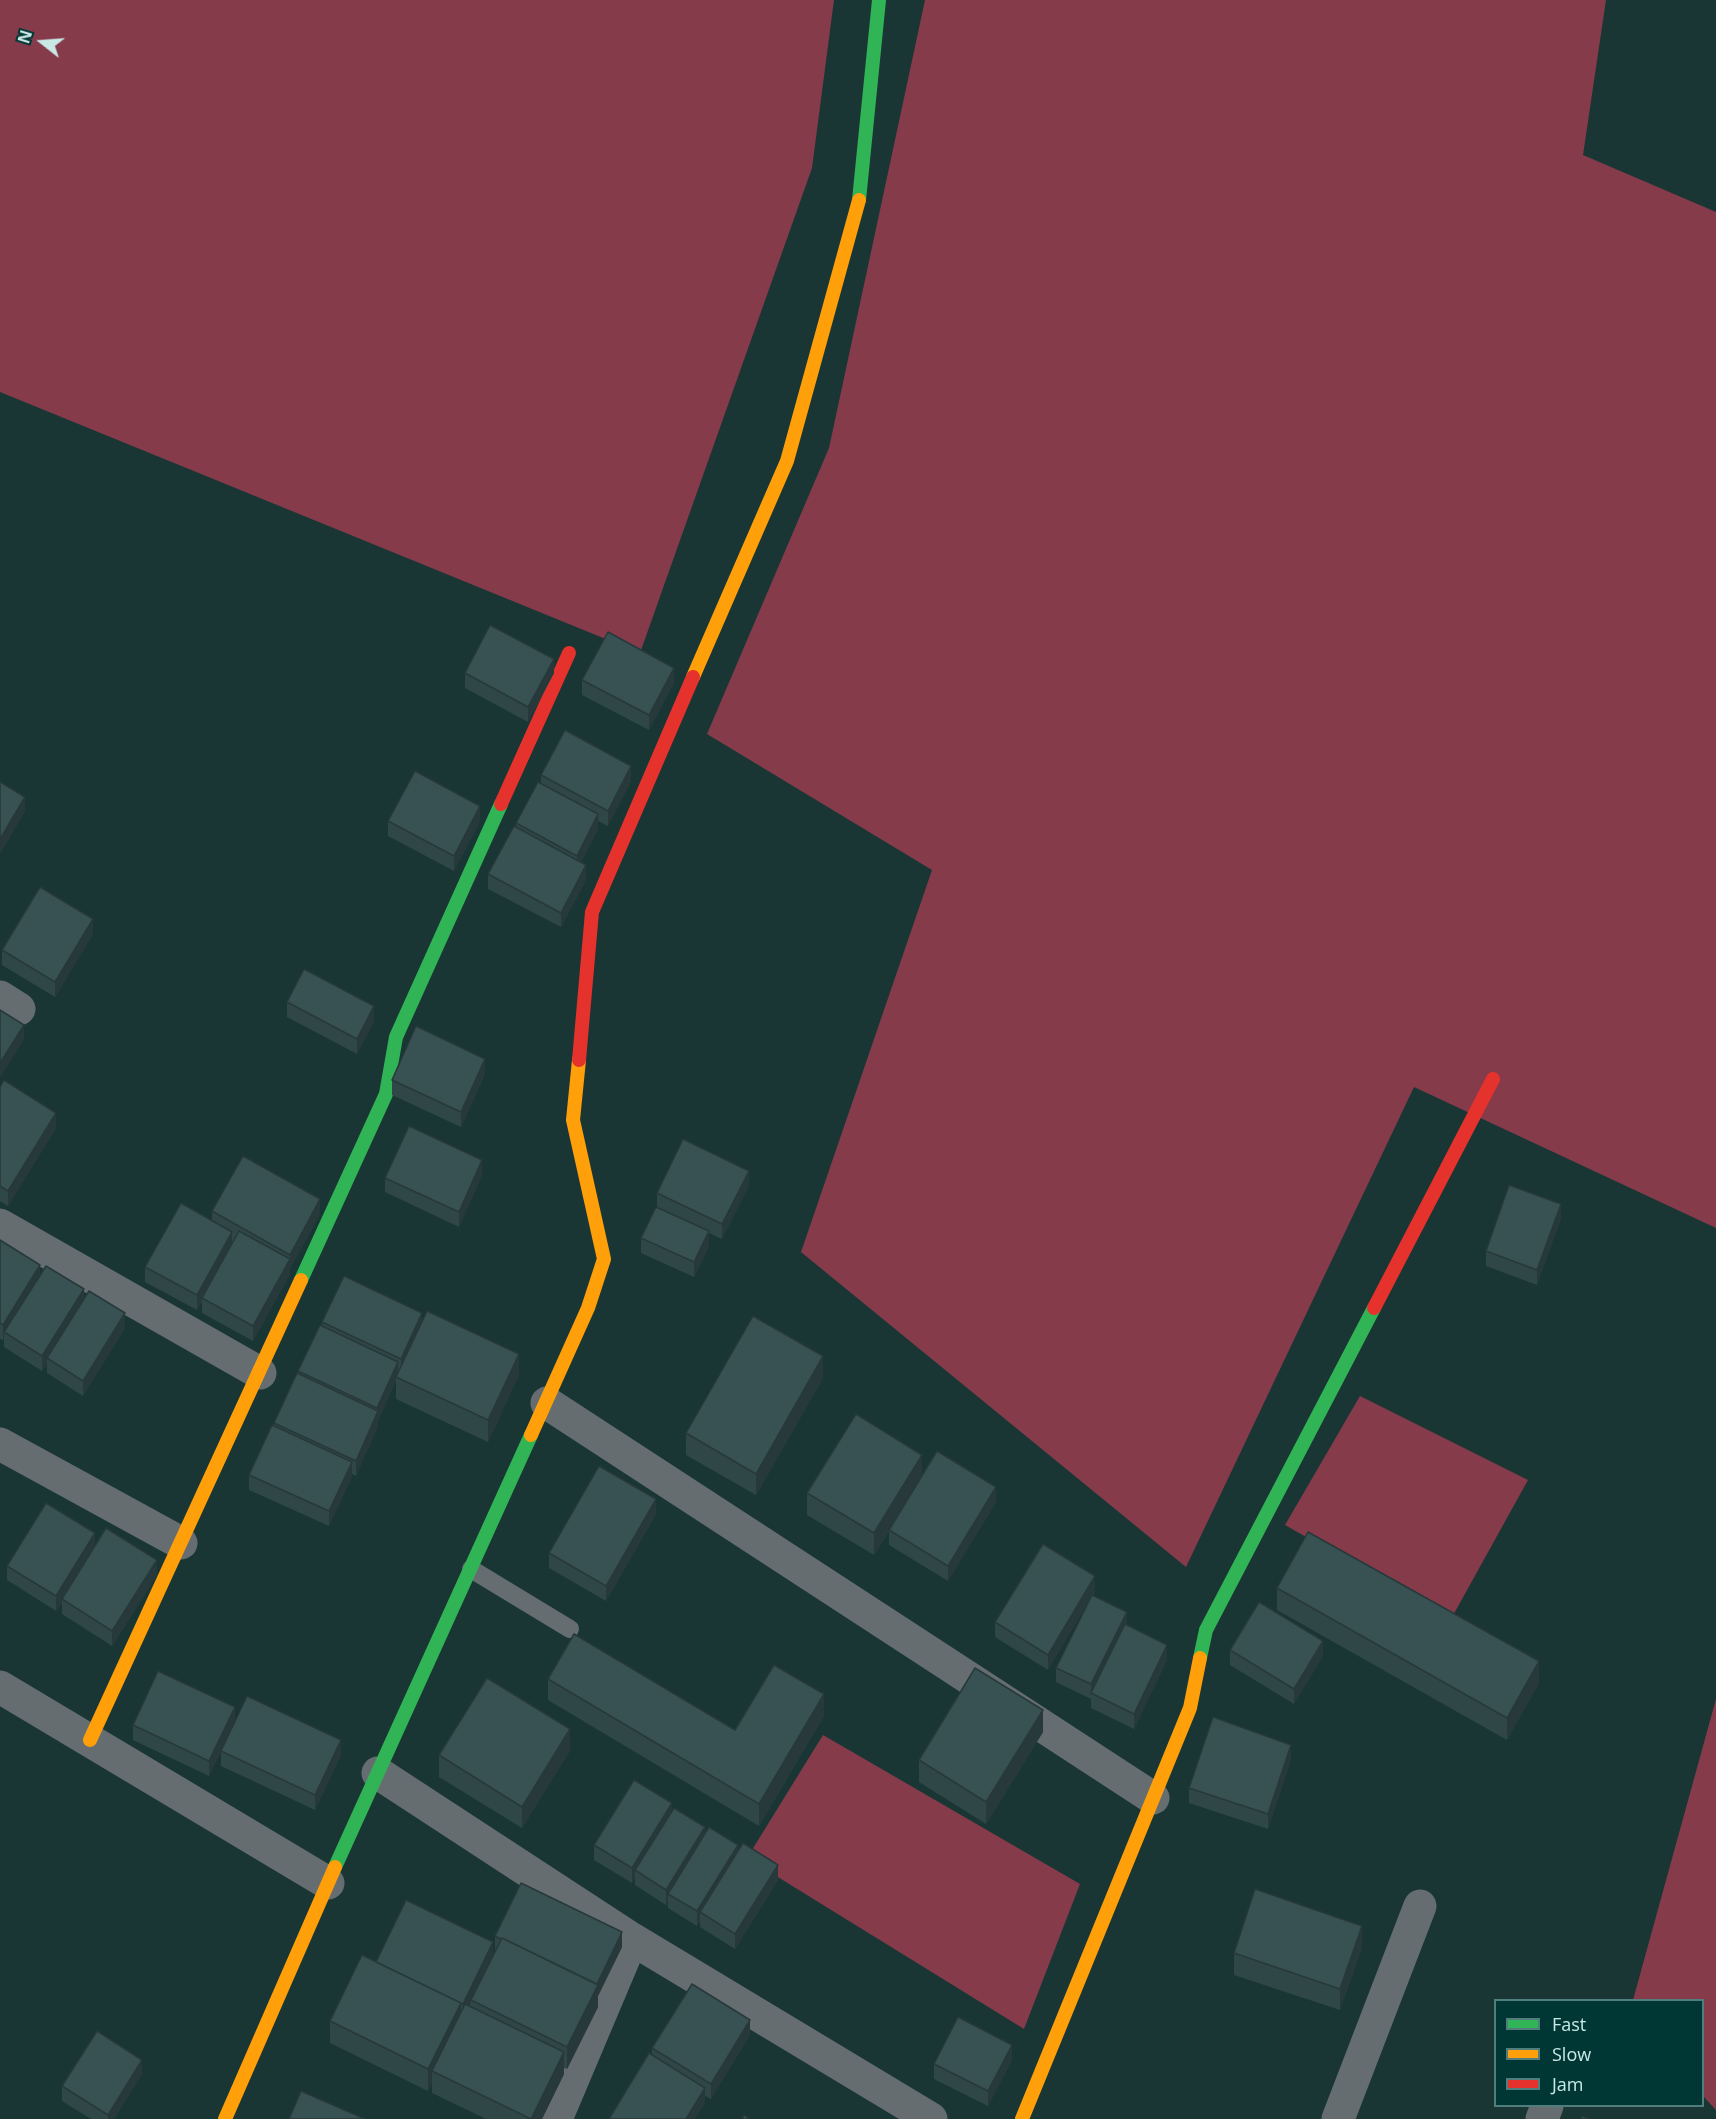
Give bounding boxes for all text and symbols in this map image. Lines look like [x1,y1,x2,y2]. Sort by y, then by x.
north arrow [12,12,72,72]
text: N [12,27,37,46]
legend [1494,1999,1704,2107]
text: Fast [1552,2012,1586,2036]
text: Slow [1552,2042,1591,2066]
text: Jam [1552,2072,1584,2096]

